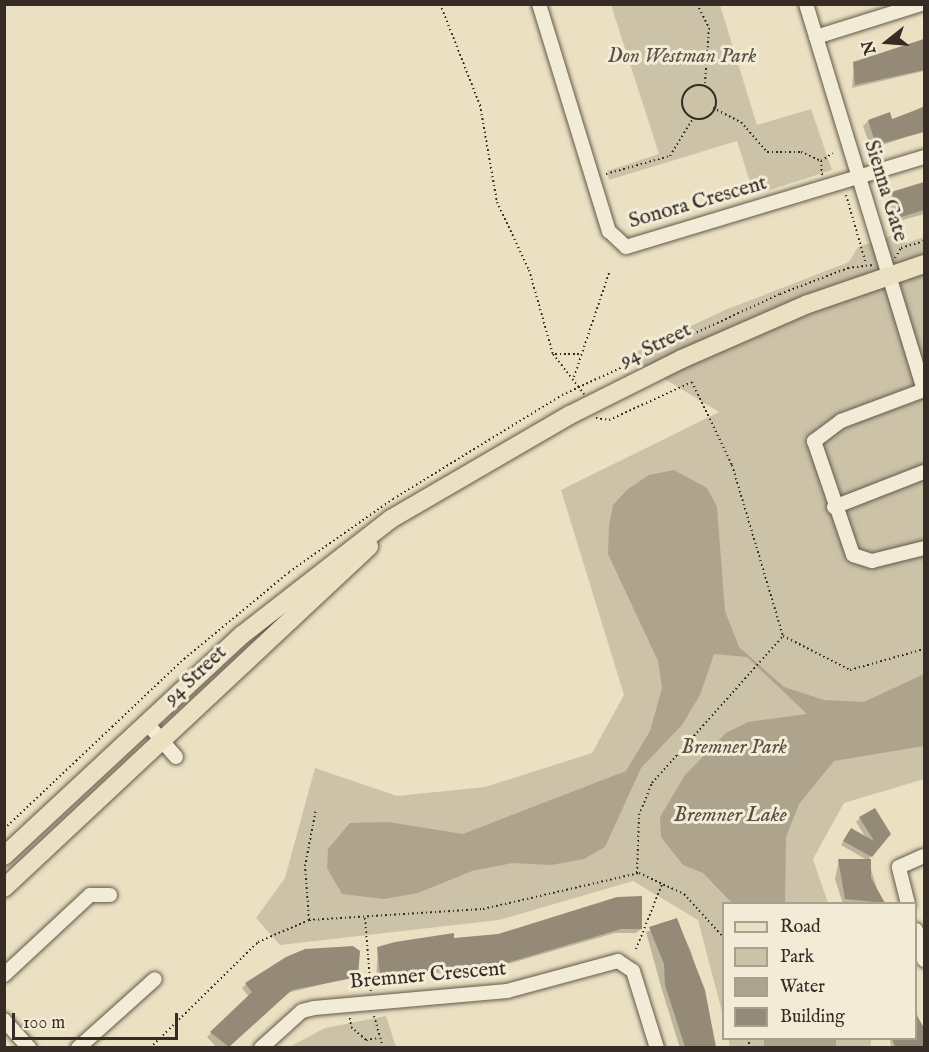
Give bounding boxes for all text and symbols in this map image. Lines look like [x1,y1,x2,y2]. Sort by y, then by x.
north arrow [857,12,917,72]
text: N [858,38,881,57]
park label: Don Westman Park [608,44,756,70]
street label: Sienna Gate [858,137,912,245]
street label: Sonora Crescent [626,171,770,235]
street label: 94 Street [616,318,696,374]
street label: 94 Street [160,641,232,711]
park label: Bremner Park [681,735,787,761]
water label: Bremner Lake [673,803,787,829]
legend [722,902,917,1040]
text: Road [780,916,821,939]
text: Park [780,946,814,969]
street label: Bremner Crescent [349,957,507,995]
text: Water [780,976,825,999]
scale bar [15,1001,182,1039]
text: Building [780,1006,845,1029]
text: 100 m [23,1012,65,1035]

